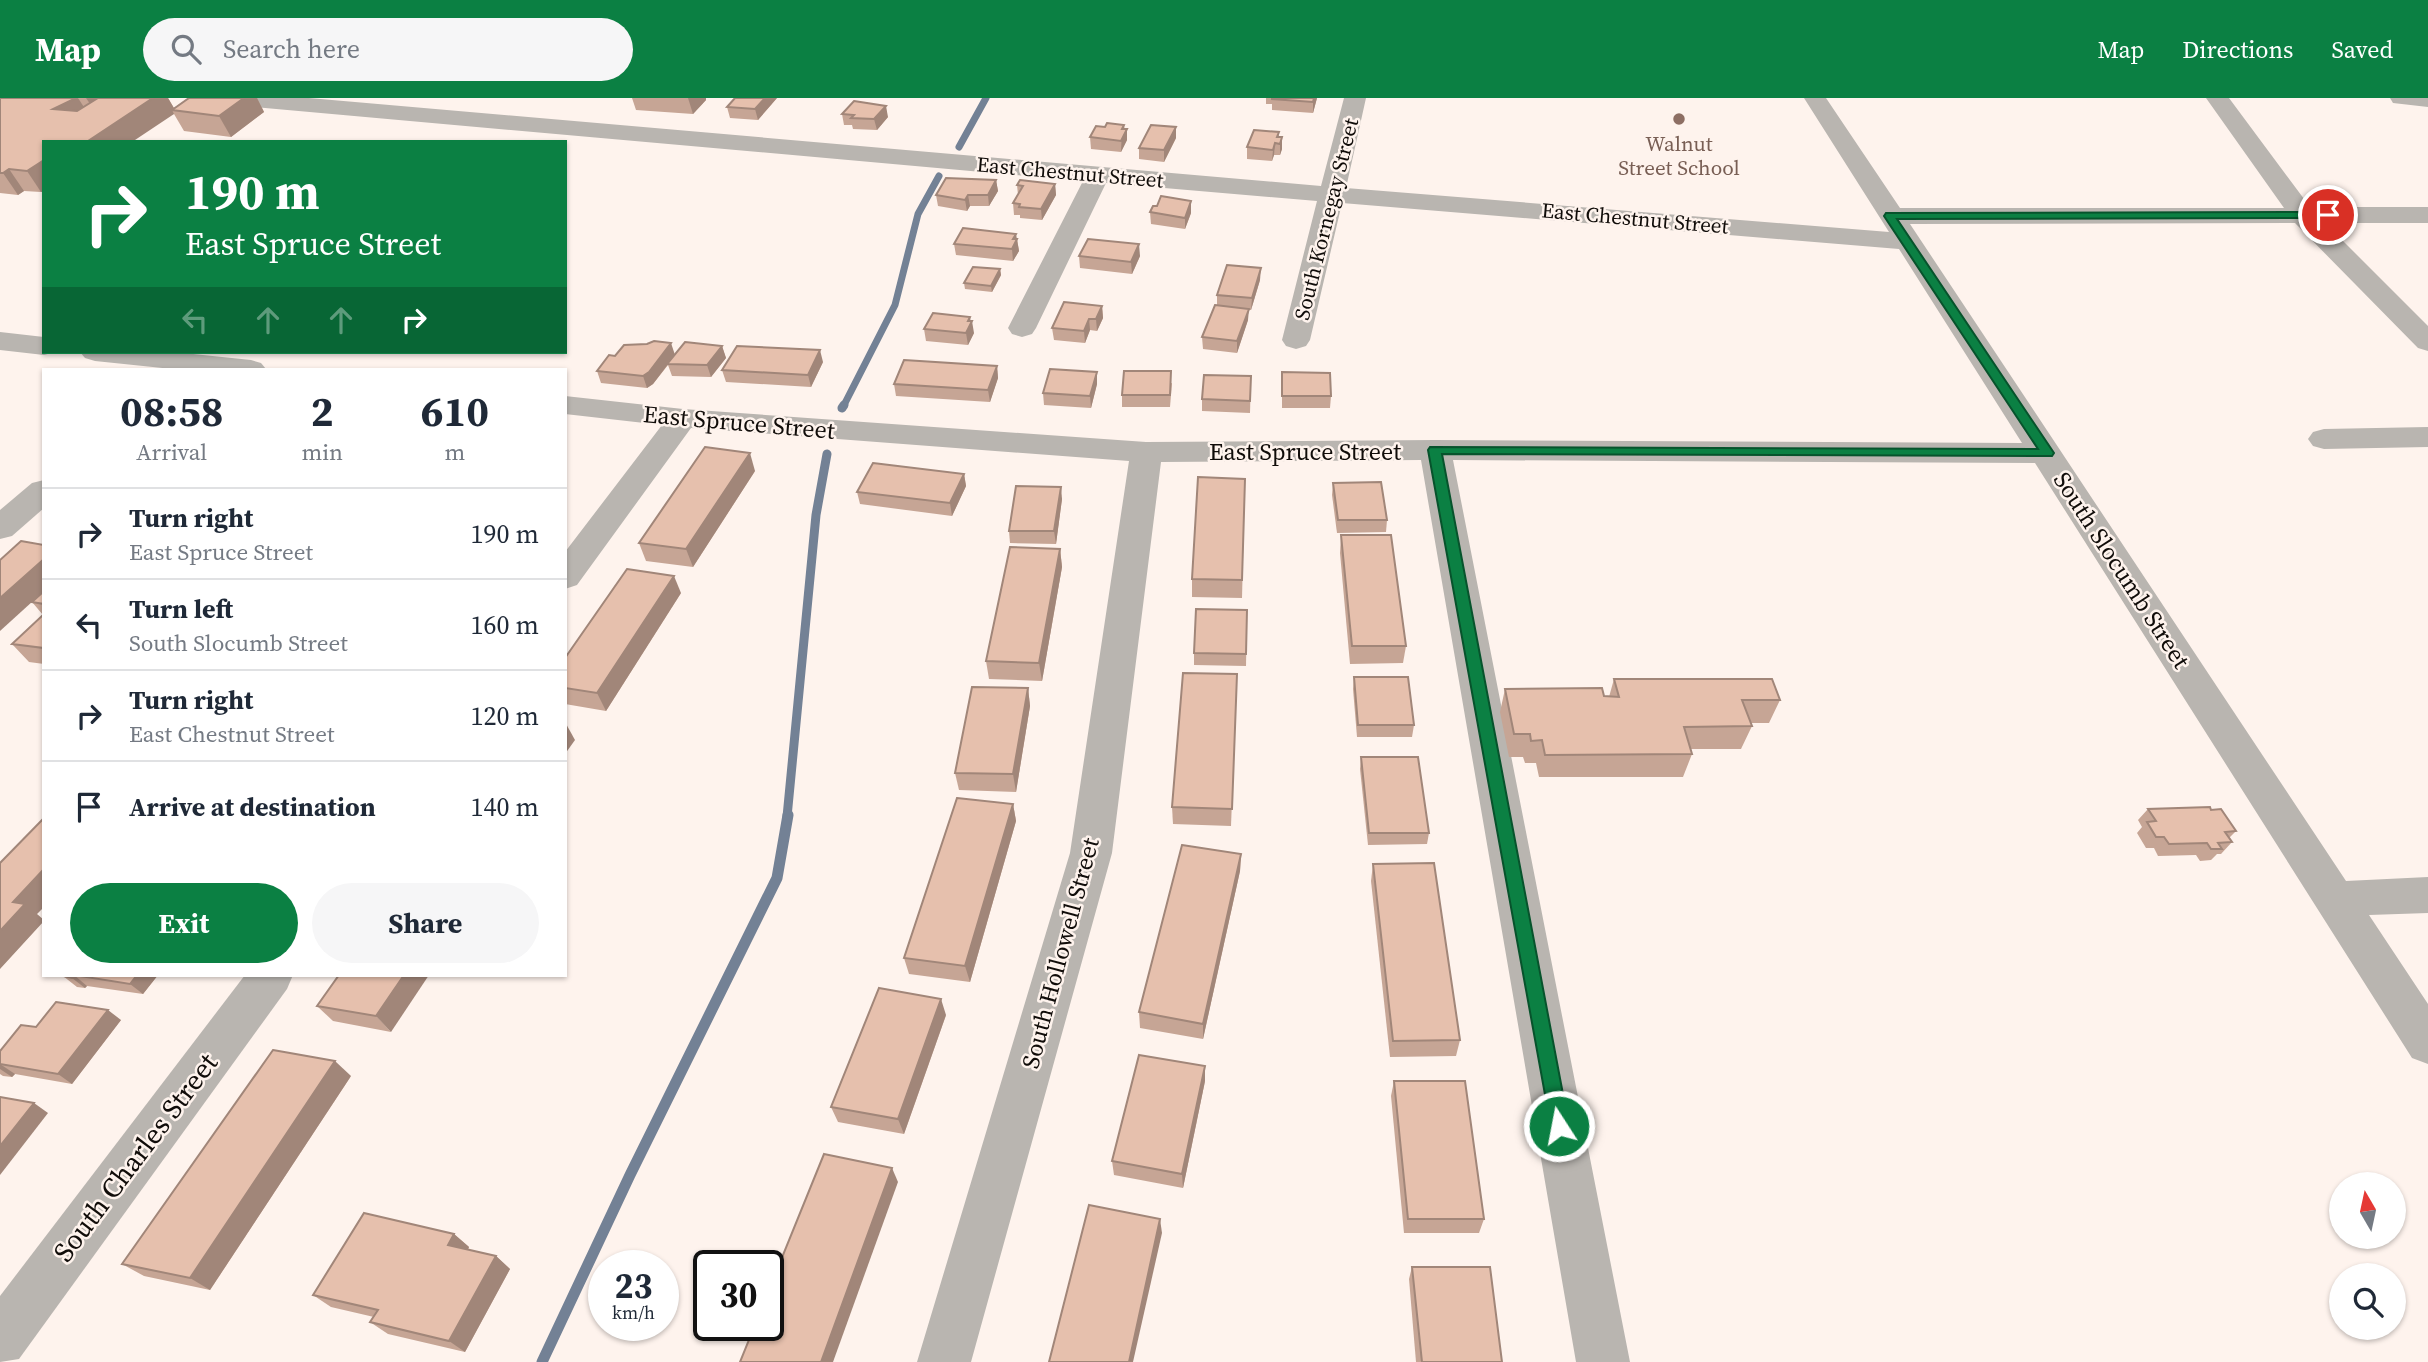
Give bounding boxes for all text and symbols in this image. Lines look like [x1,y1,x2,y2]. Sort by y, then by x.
search box [143,18,633,81]
text: Map [35,27,101,72]
icon: search [167,30,205,68]
text: Search here [223,31,360,67]
text: Map [2097,33,2144,66]
text: Directions [2182,33,2293,66]
text: Saved [2331,33,2393,66]
marker: Walnut Street School [1671,111,1687,127]
street label: South Kornegay Street [1287,115,1365,323]
place label: Walnut Street School [1618,129,1740,182]
street label: East Chestnut Street [975,149,1165,195]
text: 190 m [185,158,320,225]
icon: right [70,168,161,259]
pin [2298,185,2358,245]
street label: East Chestnut Street [1540,195,1730,241]
icon: arrive [2309,196,2347,234]
text: East Spruce Street [185,222,441,266]
icon: left [176,301,214,339]
icon: ahead [249,301,287,339]
icon: ahead [322,301,360,339]
icon: right [395,301,433,339]
text: 08:58 [120,382,224,440]
text: 2 [311,382,334,440]
text: 610 [421,382,489,440]
street label: East Spruce Street [642,397,836,447]
street label: East Spruce Street [1209,435,1401,468]
text: Arrival [136,436,207,468]
text: min [301,436,343,468]
text: m [445,436,465,468]
street label: South Slocumb Street [2046,465,2198,675]
text: Turn right [129,500,253,536]
icon: right [70,515,108,553]
text: 190 m [471,516,539,552]
text: East Spruce Street [129,536,313,568]
text: Turn left [129,591,233,627]
icon: left [70,606,108,644]
text: 160 m [471,607,539,643]
text: South Slocumb Street [129,627,348,659]
text: Turn right [129,682,253,718]
icon: right [70,697,108,735]
text: 120 m [471,698,539,734]
text: East Chestnut Street [129,718,334,750]
icon: arrive [70,788,108,826]
text: Arrive at destination [129,789,376,825]
text: 140 m [471,789,539,825]
street label: South Hollowell Street [1013,834,1107,1072]
button: Exit [70,883,298,963]
button: Share [312,883,539,963]
street label: South Charles Street [44,1044,227,1269]
position arrow [1522,1089,1596,1163]
north arrow [2329,1172,2406,1250]
map controls [2329,1172,2406,1340]
speed limit sign: 30 [693,1250,784,1341]
text: 23 [615,1262,652,1310]
button: search [2329,1263,2406,1340]
text: km/h [612,1300,655,1325]

